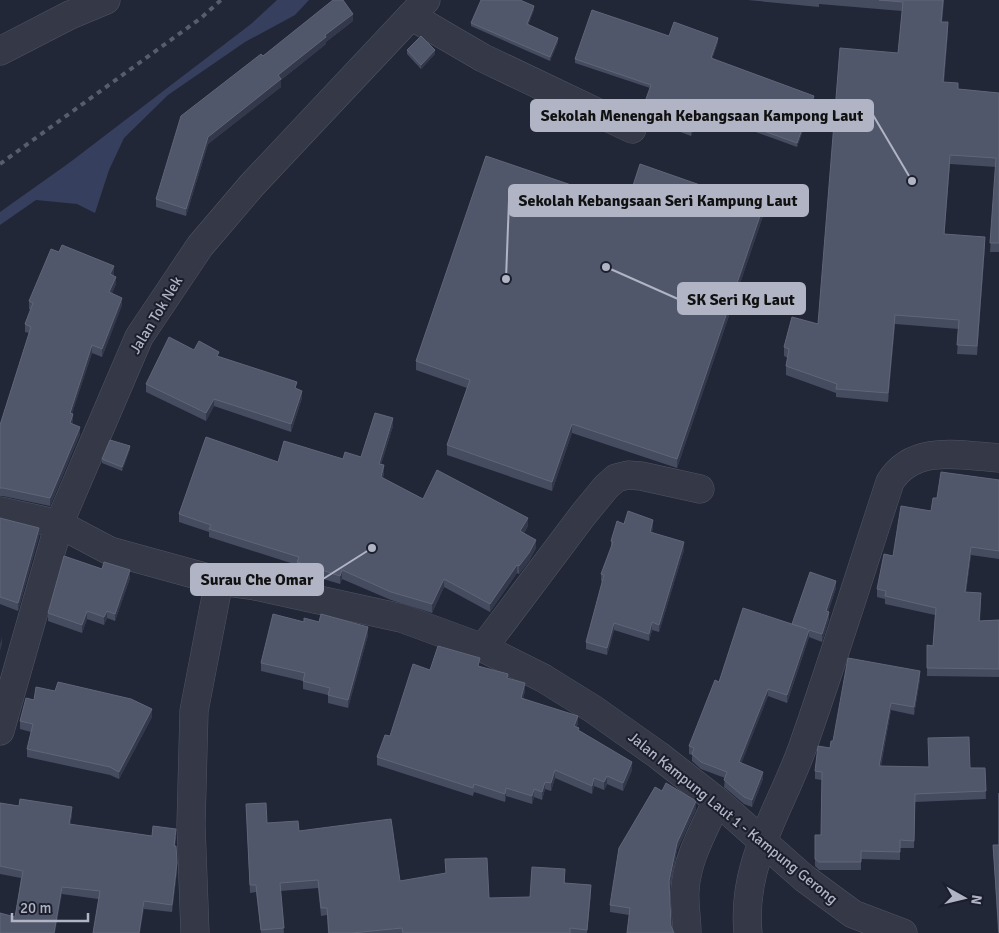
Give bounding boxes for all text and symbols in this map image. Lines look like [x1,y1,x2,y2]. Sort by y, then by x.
callout: Sekolah Menengah Kebangsaan Kampong Laut [531,100,873,131]
text: Sekolah Menengah Kebangsaan Kampong Laut [541,106,863,126]
callout: Sekolah Kebangsaan Seri Kampung Laut [509,185,808,216]
text: Sekolah Kebangsaan Seri Kampung Laut [519,191,797,211]
street label: Jalan Tok Nek [126,272,186,357]
callout: SK Seri Kg Laut [678,283,805,314]
text: SK Seri Kg Laut [687,290,795,310]
callout: Surau Che Omar [191,564,323,595]
text: Surau Che Omar [201,570,314,590]
street label: Jalan Kampung Laut 1 - Kampung Gerong [625,728,841,908]
north arrow [939,873,989,923]
scale bar [12,890,89,922]
text: N [967,894,985,906]
text: 20 m [20,899,51,917]

